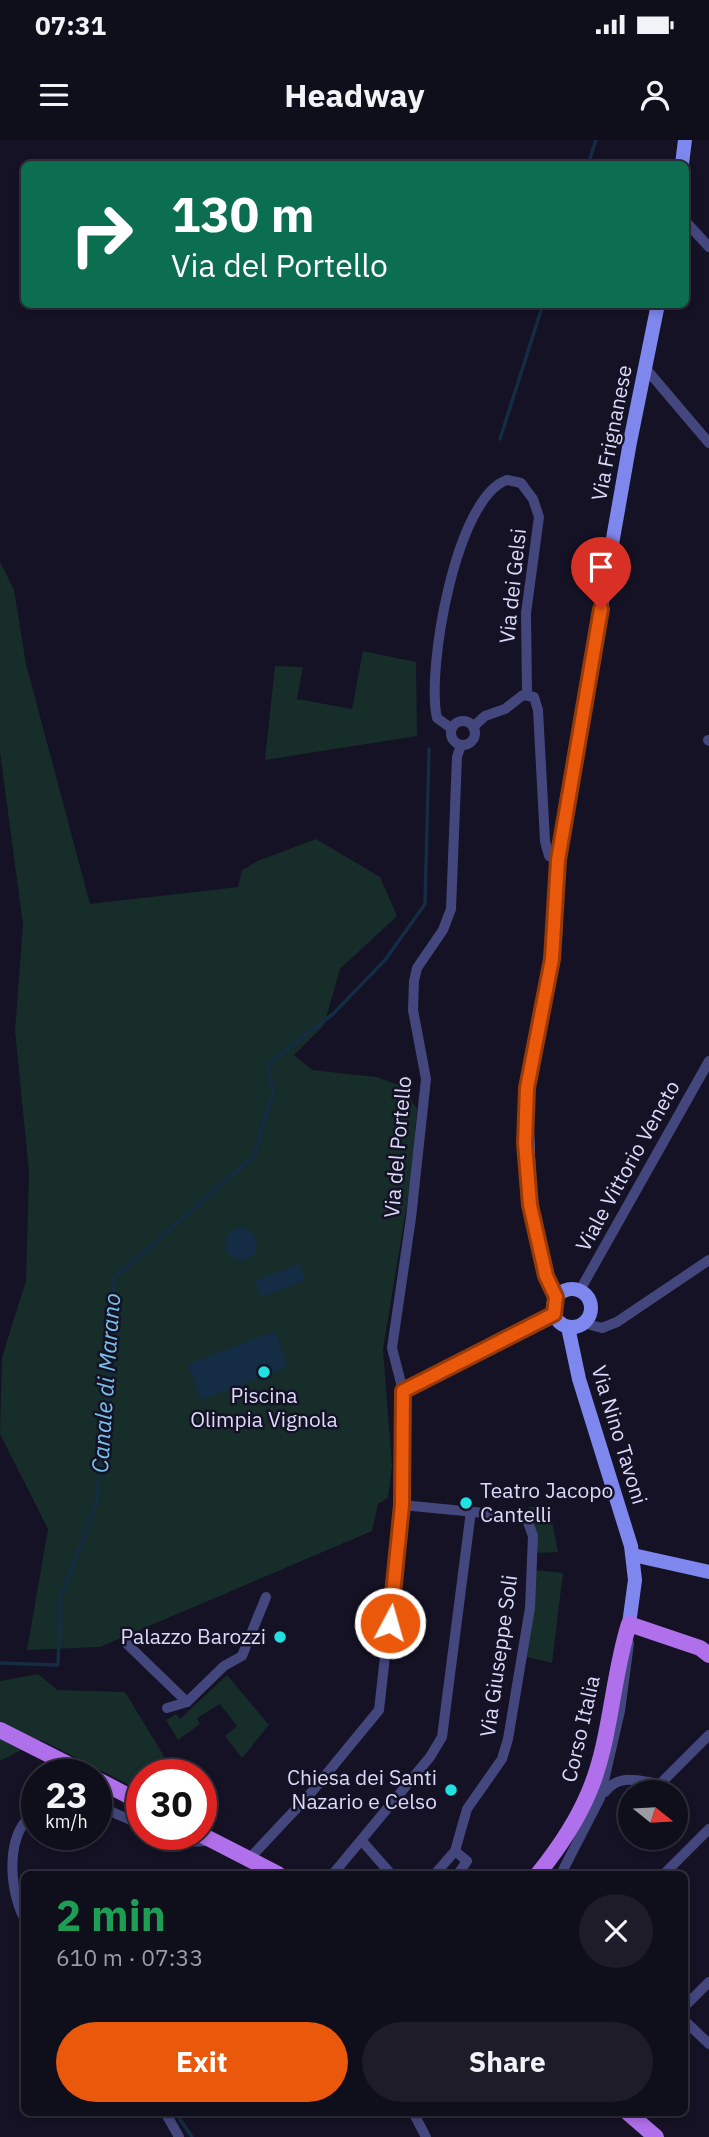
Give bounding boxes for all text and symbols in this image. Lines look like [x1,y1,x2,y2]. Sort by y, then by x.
text: 07:31 [35,8,106,42]
text: Headway [284,74,425,116]
icon: menu [35,76,73,114]
icon: person [636,76,674,114]
text: 130 m [171,182,315,245]
icon: right [56,189,147,280]
text: Via del Portello [171,244,388,286]
street label: Via Frignanese [584,362,638,503]
street label: Via dei Gelsi [492,527,532,645]
pin [571,537,631,609]
icon: arrive [582,548,620,586]
street label: Via del Portello [377,1075,417,1219]
street label: Viale Vittorio Veneto [568,1075,686,1256]
water label: Canale di Marano [84,1292,126,1474]
street label: Via Nino Tavoni [586,1362,654,1507]
marker: Piscina Olimpia Vignola [256,1364,272,1380]
place label: Piscina Olimpia Vignola [190,1381,338,1433]
place label: Teatro Jacopo Cantelli [480,1476,613,1528]
marker: Teatro Jacopo Cantelli [458,1495,474,1511]
street label: Via Giuseppe Soli [473,1573,523,1739]
position arrow [353,1586,427,1660]
place label: Palazzo Barozzi [120,1622,266,1650]
marker: Palazzo Barozzi [272,1629,288,1645]
street label: Corso Italia [554,1673,606,1785]
speed limit sign: 30 [126,1759,217,1850]
place label: Chiesa dei Santi Nazario e Celso [287,1763,437,1815]
text: 23 [45,1772,88,1818]
north arrow [618,1780,688,1850]
map controls [618,1780,688,1850]
marker: Chiesa dei Santi Nazario e Celso [443,1782,459,1798]
text: km/h [45,1810,88,1833]
text: 2 min [56,1888,166,1943]
button: close [579,1894,653,1968]
text: 610 m · 07:33 [56,1942,203,1972]
button: Exit [56,2022,348,2102]
button: Share [362,2022,653,2102]

